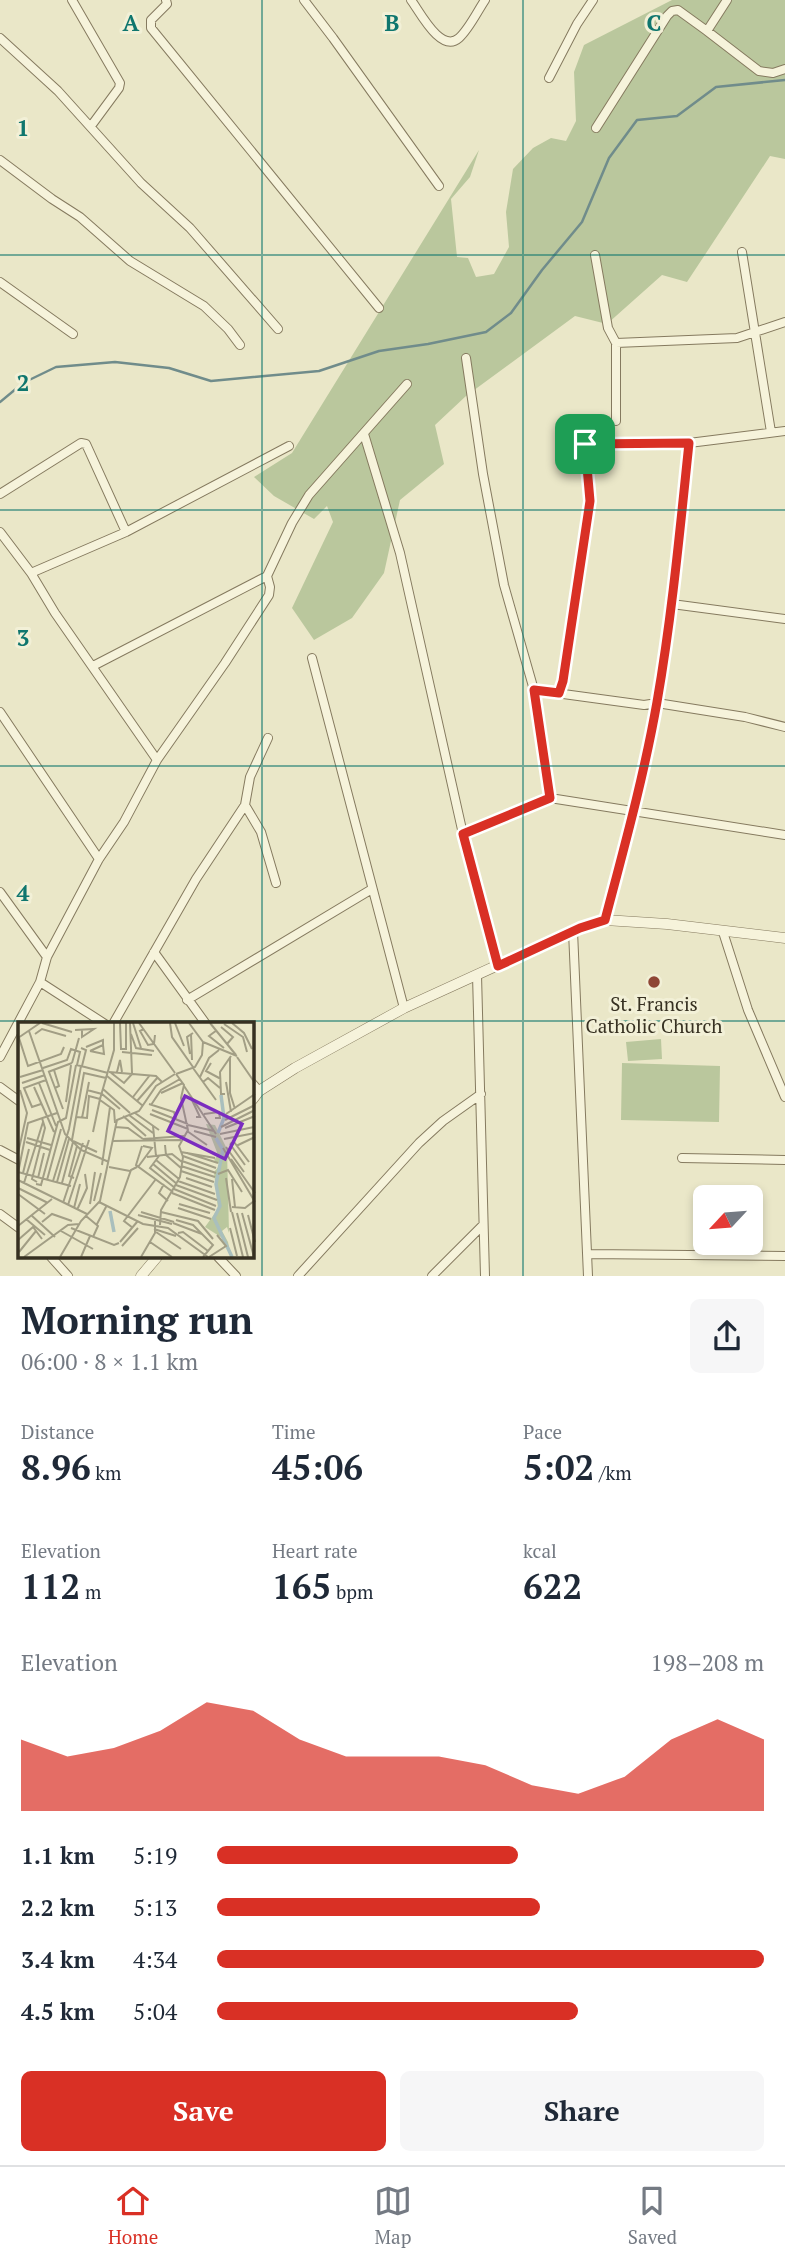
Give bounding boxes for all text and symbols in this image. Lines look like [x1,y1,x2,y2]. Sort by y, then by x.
text: A [123,7,140,38]
text: B [385,7,400,38]
text: C [647,7,662,38]
text: 1 [17,112,30,143]
text: 2 [17,367,30,398]
pin [555,414,615,474]
icon: arrive [566,425,604,463]
text: 3 [17,622,30,653]
text: 4 [17,877,30,908]
marker: St. Francis Catholic Church [646,974,662,990]
place label: St. Francis Catholic Church [585,991,723,1038]
inset map [18,1022,254,1258]
north arrow [693,1185,763,1255]
map controls [693,1185,763,1255]
text: Morning run [21,1295,253,1345]
button: share [690,1299,764,1373]
text: 06:00 · 8 × 1.1 km [21,1346,198,1377]
text: Distance [21,1419,94,1444]
text: Time [272,1419,315,1444]
text: Pace [523,1419,562,1444]
text: 8.96 [21,1444,91,1490]
text: 45:06 [272,1444,363,1490]
text: 5:02 [523,1444,594,1490]
text: km [91,1460,122,1485]
text: /km [594,1460,632,1485]
text: Elevation [21,1538,101,1563]
text: Heart rate [272,1538,357,1563]
text: kcal [523,1538,557,1563]
text: 112 [21,1563,80,1609]
text: 165 [272,1563,331,1609]
text: 622 [523,1563,582,1609]
text: m [80,1579,101,1604]
text: bpm [331,1579,373,1604]
text: Elevation [21,1647,118,1678]
text: 198–208 m [651,1647,764,1678]
text: 1.1 km [21,1840,95,1871]
text: 5:19 [133,1840,177,1871]
text: 2.2 km [21,1892,95,1923]
text: 5:13 [133,1892,177,1923]
text: 3.4 km [21,1944,95,1975]
text: 4:34 [133,1944,177,1975]
text: 4.5 km [21,1996,95,2027]
text: 5:04 [133,1996,177,2027]
button: Save [21,2071,386,2151]
button: Share [400,2071,764,2151]
tab: Home [108,2182,158,2249]
tab: Map [374,2182,412,2249]
tab: Saved [628,2182,677,2249]

